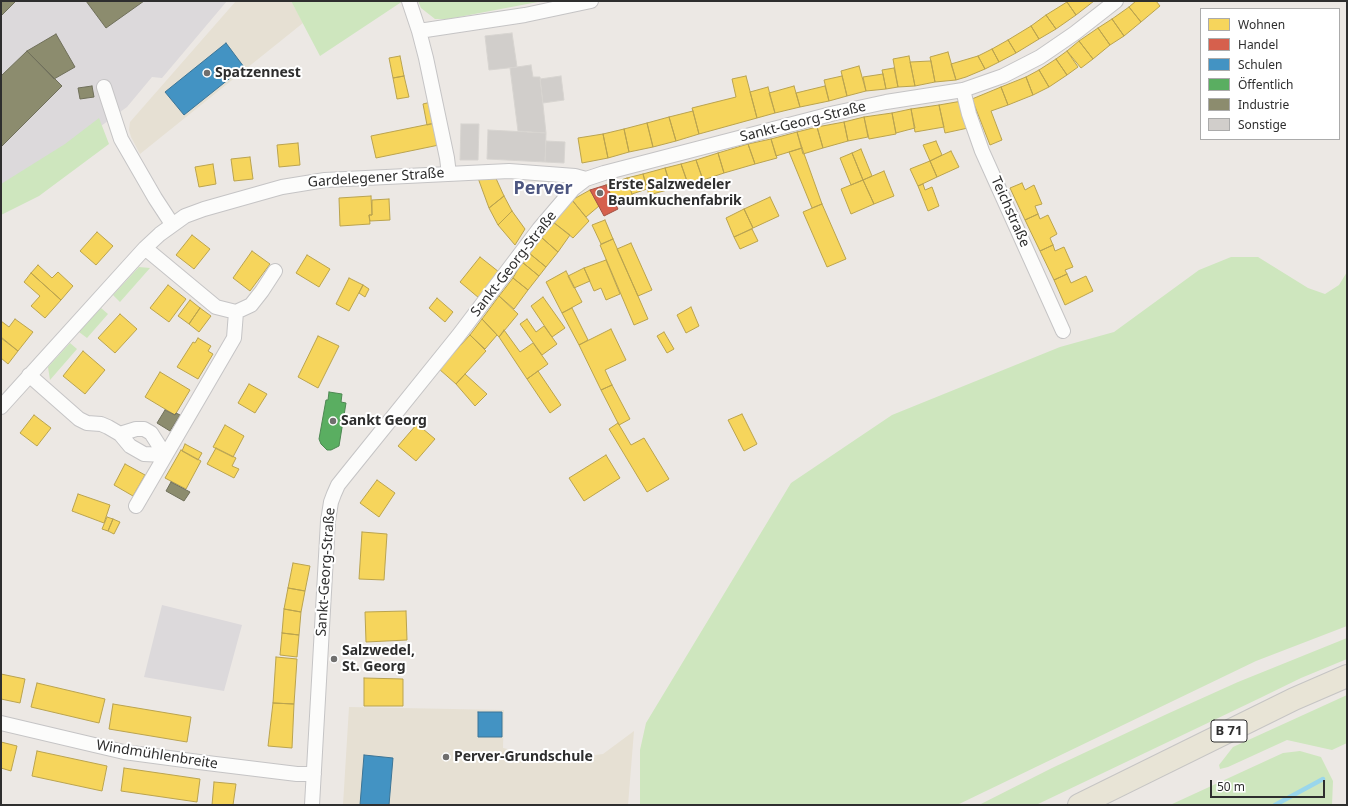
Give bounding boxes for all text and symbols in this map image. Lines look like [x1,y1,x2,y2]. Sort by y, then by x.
legend [1200,8,1340,140]
text: Wohnen [1238,16,1285,33]
text: Handel [1238,36,1278,53]
text: Schulen [1238,56,1282,73]
place label: Spatzennest [215,65,301,81]
marker: Spatzennest [202,68,212,78]
text: Öffentlich [1238,76,1294,93]
text: Industrie [1238,96,1289,113]
street label: Sankt-Georg-Straße [738,98,868,146]
text: Sonstige [1238,116,1287,133]
street label: Gardelegener Straße [307,165,445,191]
street label: Teichstraße [987,174,1033,250]
place label: Erste Salzwedeler Baumkuchenfabrik [608,177,742,210]
district label: Perver [513,178,573,200]
marker: Erste Salzwedeler Baumkuchenfabrik [595,188,605,198]
street label: Sankt-Georg-Straße [468,208,560,320]
place label: Sankt Georg [341,413,427,429]
marker: Sankt Georg [328,416,338,426]
street label: Sankt-Georg-Straße [313,507,339,637]
place label: Salzwedel, St. Georg [342,643,415,676]
marker: Salzwedel, St. Georg [329,654,339,664]
road number: B 71 [1211,720,1247,742]
street label: Windmühlenbreite [95,737,219,773]
place label: Perver-Grundschule [454,749,593,765]
marker: Perver-Grundschule [441,752,451,762]
scale bar [1212,772,1327,798]
text: 50 m [1217,778,1245,795]

